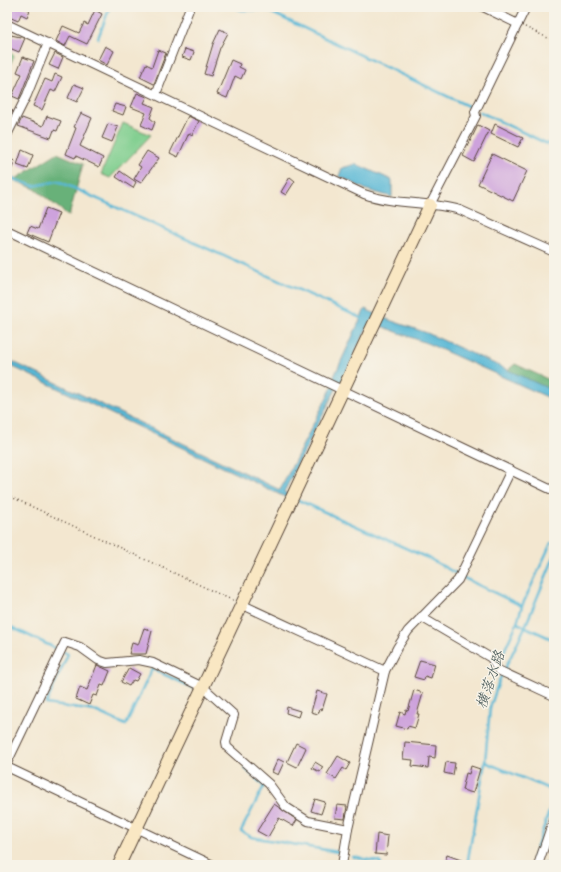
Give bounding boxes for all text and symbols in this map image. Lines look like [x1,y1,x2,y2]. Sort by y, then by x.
water label: 横落水路 [471,647,511,712]

